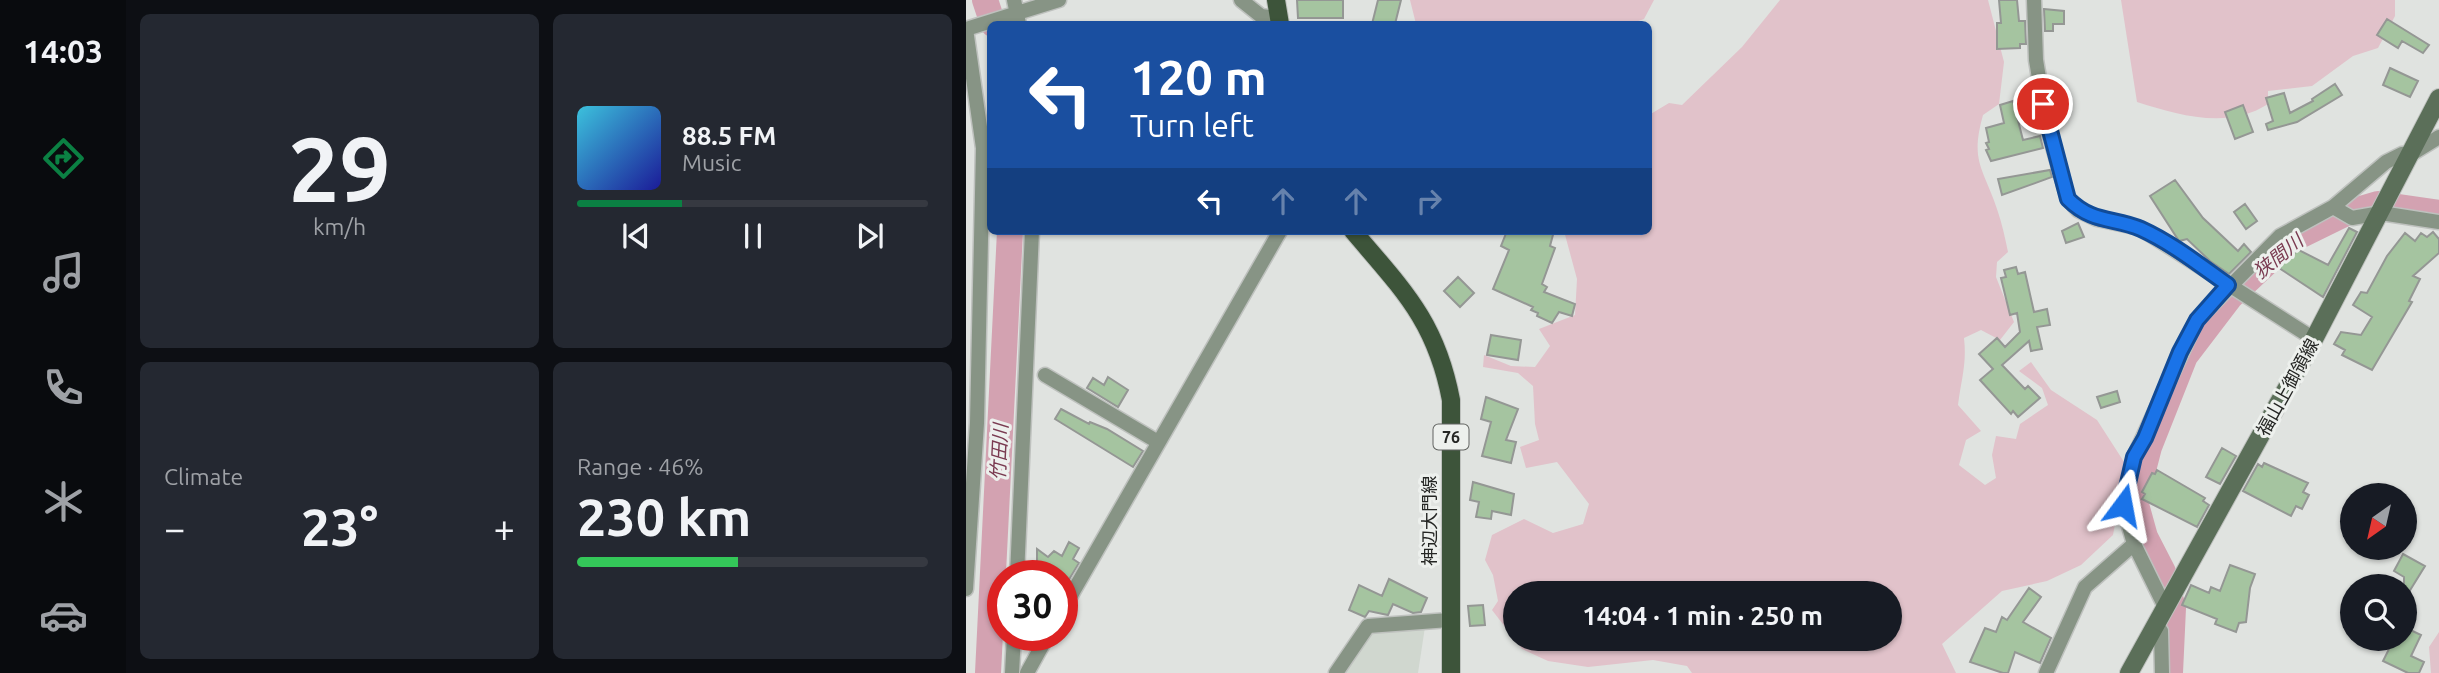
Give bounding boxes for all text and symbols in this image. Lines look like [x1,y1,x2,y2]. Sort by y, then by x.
text: 14:03 [23,33,103,69]
icon: left [1015,49,1106,140]
text: 120 m [1130,49,1267,104]
pin [2013,74,2073,134]
icon: arrive [2024,85,2062,123]
text: Turn left [1130,107,1254,143]
text: 29 [288,117,391,219]
text: 88.5 FM [682,121,776,150]
icon: directions [39,134,88,183]
text: Music [682,150,741,175]
icon: left [1191,182,1229,220]
icon: ahead [1264,182,1302,220]
icon: ahead [1337,182,1375,220]
icon: right [1410,182,1448,220]
text: km/h [313,214,366,239]
icon: previous [617,217,655,255]
icon: pause [734,217,772,255]
icon: next [851,217,889,255]
water label: 狭間川 [2249,228,2309,282]
icon: music [39,248,88,297]
street label: 福山上御領線 [2252,335,2322,439]
icon: phone [39,363,88,412]
water label: 竹田川 [987,421,1012,481]
road number: 76 [1434,424,1469,450]
text: Range · 46% [577,454,704,479]
text: Climate [164,464,243,489]
position arrow [2086,468,2160,542]
street label: 神辺大門線 [1419,476,1439,566]
icon: climate [39,477,88,526]
north arrow [2340,483,2417,560]
map controls [2340,483,2417,651]
text: 230 km [577,488,751,546]
text: 23° [301,498,378,556]
text: − [164,507,185,549]
text: + [494,507,515,549]
speed limit sign: 30 [987,560,1078,651]
button: search [2340,574,2417,651]
icon: car [39,591,88,640]
text: 14:04 · 1 min · 250 m [1582,601,1823,630]

